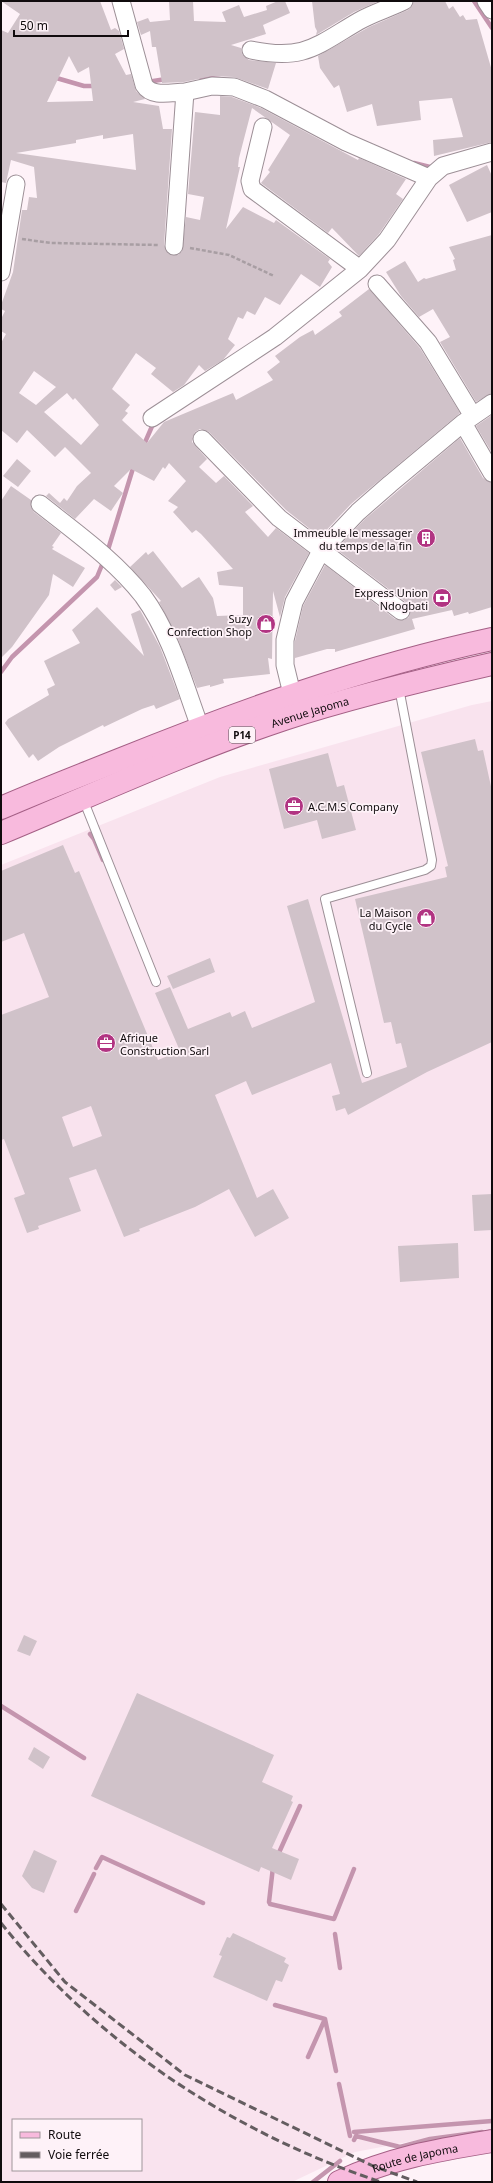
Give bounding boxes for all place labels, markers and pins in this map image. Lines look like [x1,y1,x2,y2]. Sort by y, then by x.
place label: Immeuble le messager du temps de la fin [293,525,412,553]
building icon: Immeuble le messager du temps de la fin [415,527,437,549]
place label: Express Union Ndogbati [354,585,428,613]
bank icon: Express Union Ndogbati [431,587,453,609]
place label: Suzy Confection Shop [167,611,252,639]
shop icon: Suzy Confection Shop [255,613,277,635]
office icon: A.C.M.S Company [283,795,305,817]
place label: A.C.M.S Company [308,799,399,814]
place label: La Maison du Cycle [359,905,412,933]
shop icon: La Maison du Cycle [415,907,437,929]
place label: Afrique Construction Sarl [120,1030,209,1058]
office icon: Afrique Construction Sarl [95,1032,117,1054]

